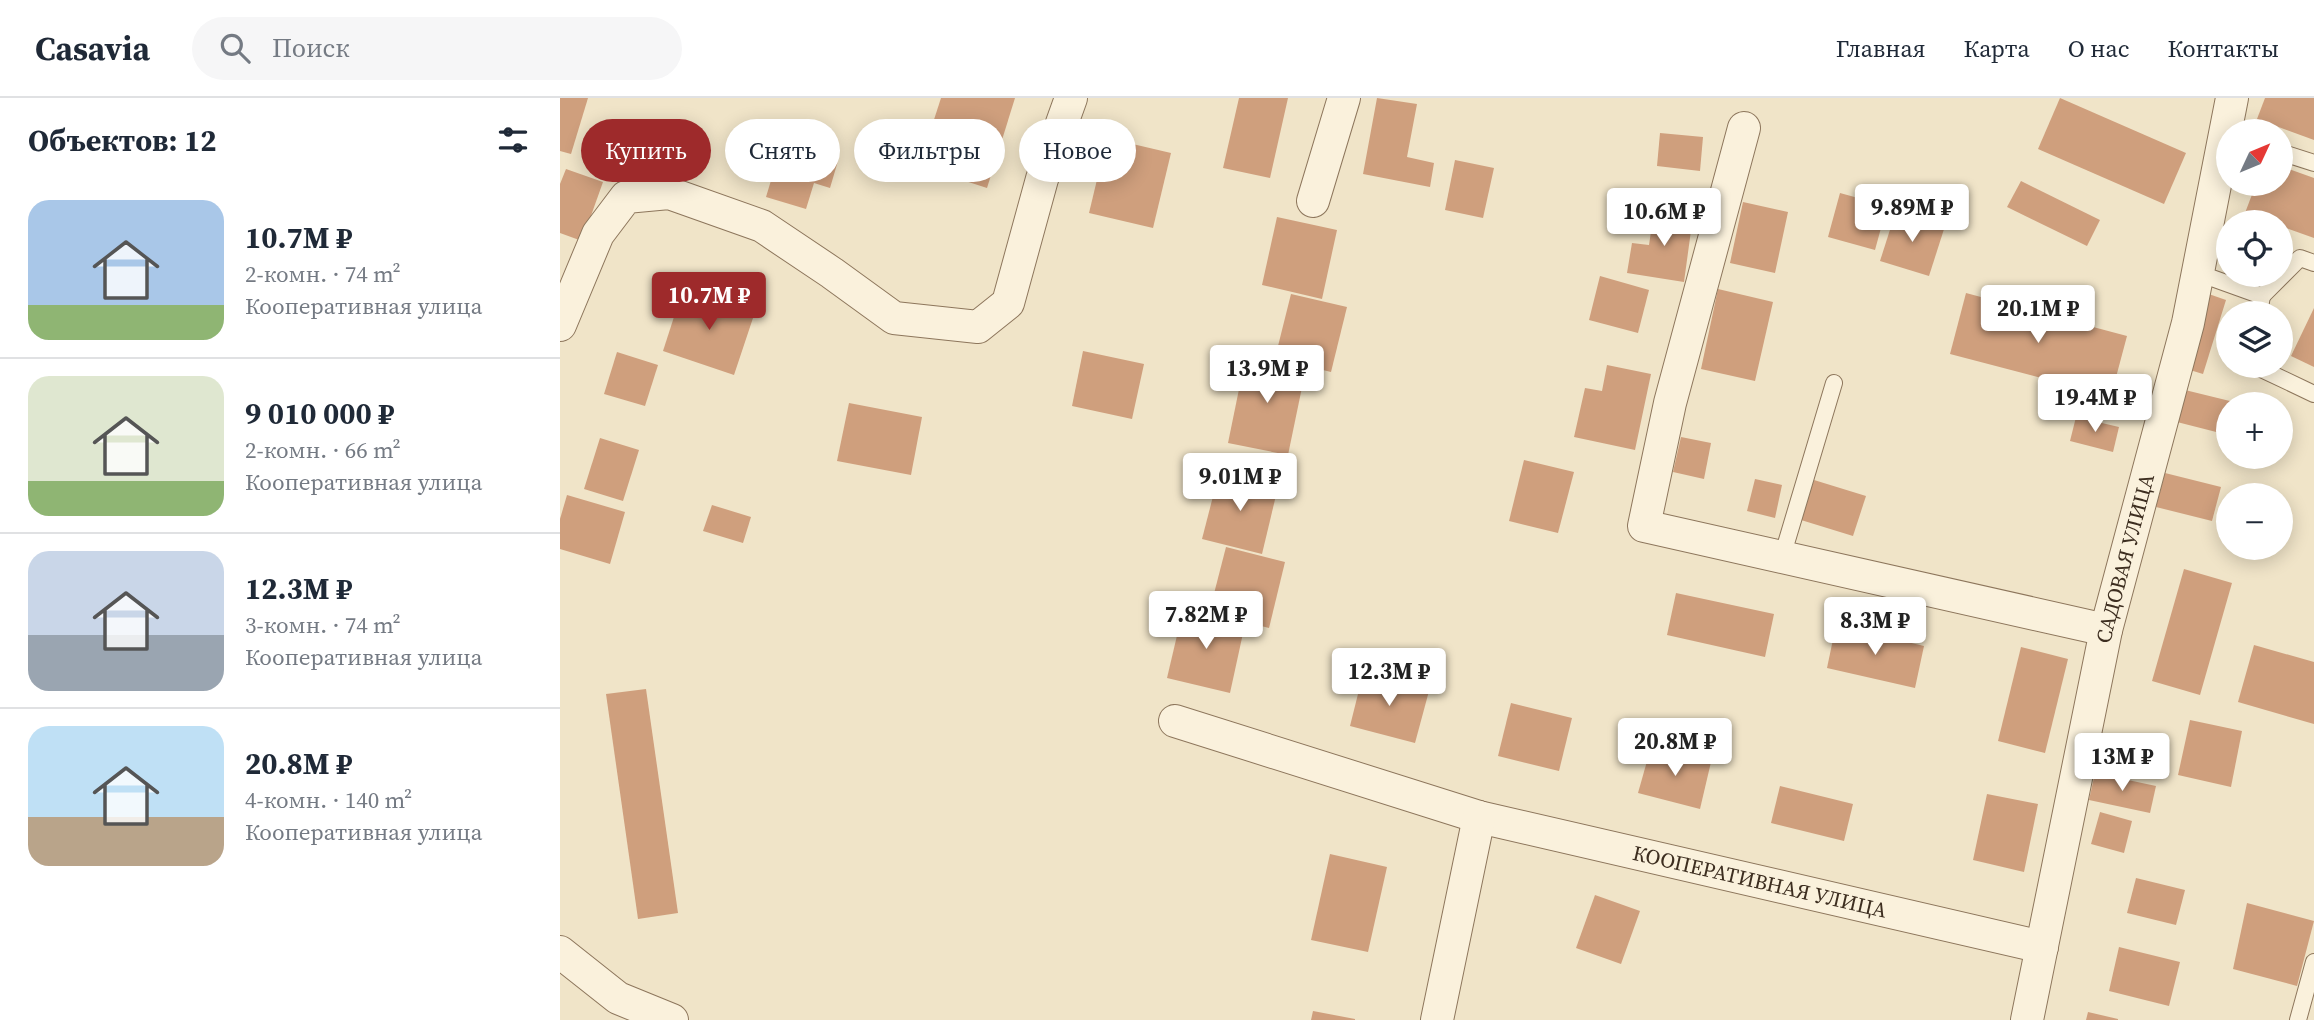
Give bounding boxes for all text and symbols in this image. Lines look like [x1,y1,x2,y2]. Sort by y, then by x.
search box [192,17,682,80]
text: Casavia [35,26,150,71]
icon: search [216,29,254,67]
text: Поиск [272,30,350,66]
text: Главная [1836,32,1925,65]
text: Карта [1963,32,2030,65]
text: О нас [2068,32,2129,65]
text: Контакты [2167,32,2279,65]
chip: Купить [581,119,711,182]
chip: Снять [725,119,840,182]
chip: Фильтры [854,119,1005,182]
chip: Новое [1019,119,1136,182]
north arrow [2216,119,2292,196]
map controls [2216,119,2293,560]
text: Объектов: 12 [28,120,216,161]
icon: filters [494,121,532,159]
pin: 9.89M ₽ [1847,184,1977,244]
pin: 10.6M ₽ [1599,188,1729,248]
text: 9.89M ₽ [1871,191,1953,223]
text: 10.6M ₽ [1623,195,1705,227]
button: locate [2216,210,2293,287]
text: 10.7M ₽ [245,217,352,258]
icon: home [84,228,168,312]
text: 2-комн. · 74 m² [245,258,401,290]
pin: 10.7M ₽ [644,272,774,332]
text: 10.7M ₽ [668,279,750,311]
pin: 20.1M ₽ [1973,286,2103,345]
text: Кооперативная улица [245,290,482,322]
text: 20.1M ₽ [1997,292,2079,324]
button: layers [2216,301,2293,378]
pin: 13.9M ₽ [1202,345,1332,405]
text: 13.9M ₽ [1226,352,1308,384]
pin: 19.4M ₽ [2030,374,2160,434]
text: 19.4M ₽ [2054,381,2136,413]
button: + [2216,392,2293,469]
text: 9 010 000 ₽ [245,393,394,434]
icon: home [84,404,168,488]
text: 2-комн. · 66 m² [245,434,401,466]
pin: 9.01M ₽ [1175,454,1305,513]
text: 9.01M ₽ [1199,460,1281,492]
text: Кооперативная улица [245,466,482,498]
street label: САДОВАЯ УЛИЦА [2089,470,2161,646]
button: − [2216,483,2293,560]
text: 12.3M ₽ [245,568,352,609]
icon: home [84,579,168,663]
pin: 7.82M ₽ [1141,592,1271,651]
text: 7.82M ₽ [1165,598,1247,630]
pin: 8.3M ₽ [1818,598,1932,657]
text: 8.3M ₽ [1840,604,1910,636]
text: 3-комн. · 74 m² [245,609,401,641]
text: Кооперативная улица [245,641,482,673]
pin: 12.3M ₽ [1324,648,1454,708]
text: 12.3M ₽ [1348,655,1430,687]
pin: 20.8M ₽ [1610,718,1740,778]
text: 20.8M ₽ [1634,725,1716,757]
pin: 13M ₽ [2073,734,2171,793]
text: 13M ₽ [2091,740,2153,772]
text: 20.8M ₽ [245,743,352,784]
icon: home [84,754,168,838]
text: 4-комн. · 140 m² [245,784,412,816]
text: Кооперативная улица [245,816,482,848]
street label: КООПЕРАТИВНАЯ УЛИЦА [1630,838,1890,925]

